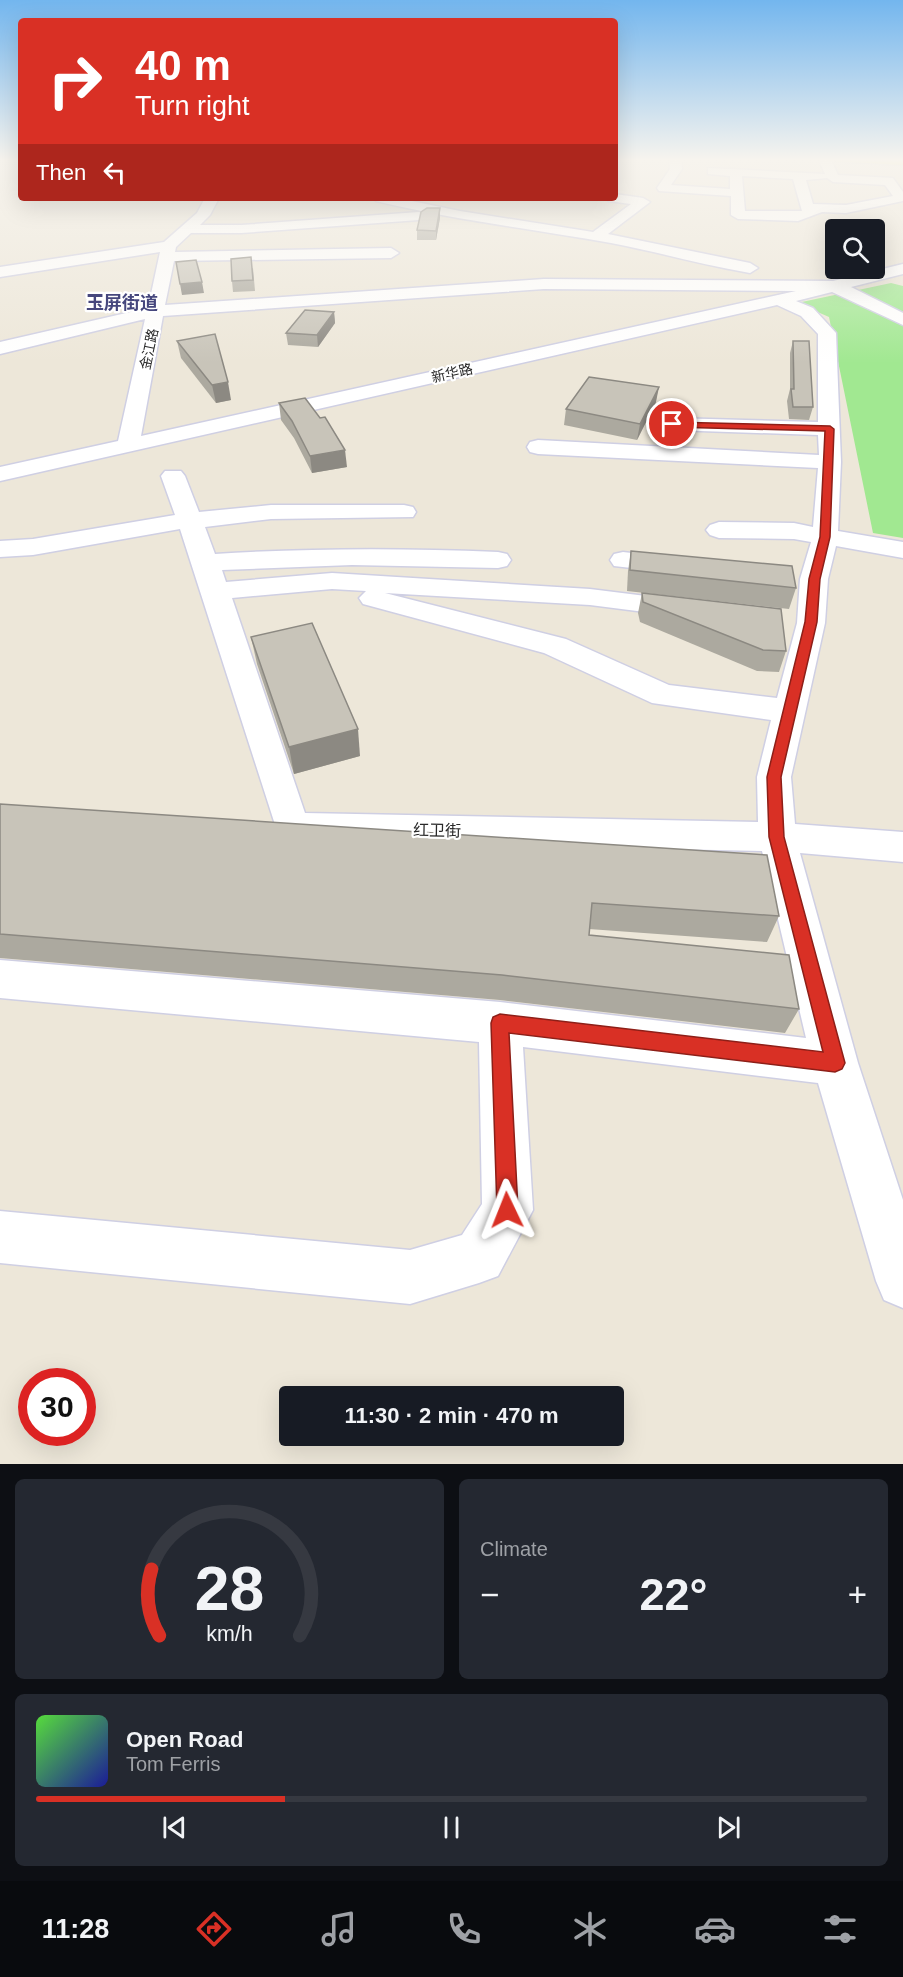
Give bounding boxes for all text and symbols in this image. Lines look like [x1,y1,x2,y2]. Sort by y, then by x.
icon: right [36,42,114,120]
text: 40 m [135,42,231,89]
text: Turn right [135,91,250,121]
icon: left [98,156,131,189]
text: Then [36,160,86,185]
map controls [825,219,885,279]
button: search [825,219,885,279]
district label: 玉屏街道 [86,293,158,313]
street label: 金江路 [137,327,161,371]
street label: 新华路 [430,360,474,386]
pin [646,398,697,449]
icon: arrive [655,407,688,440]
street label: 红卫街 [413,822,461,839]
position arrow [475,1178,539,1242]
speed limit sign: 30 [18,1368,96,1446]
text: 11:30 · 2 min · 470 m [345,1403,559,1428]
text: Climate [480,1538,548,1560]
text: 28 [195,1554,264,1623]
text: 22° [639,1569,708,1620]
text: − [480,1576,499,1613]
text: + [848,1576,867,1613]
text: km/h [206,1622,253,1646]
text: Open Road [126,1727,243,1752]
text: Tom Ferris [126,1753,220,1775]
icon: previous [158,1811,191,1844]
icon: pause [435,1811,468,1844]
icon: next [712,1811,745,1844]
icon: directions [193,1908,235,1950]
icon: music [318,1908,360,1950]
icon: phone [443,1908,485,1950]
icon: climate [569,1908,611,1950]
icon: car [694,1908,736,1950]
icon: filters [819,1908,861,1950]
text: 11:28 [42,1914,109,1944]

